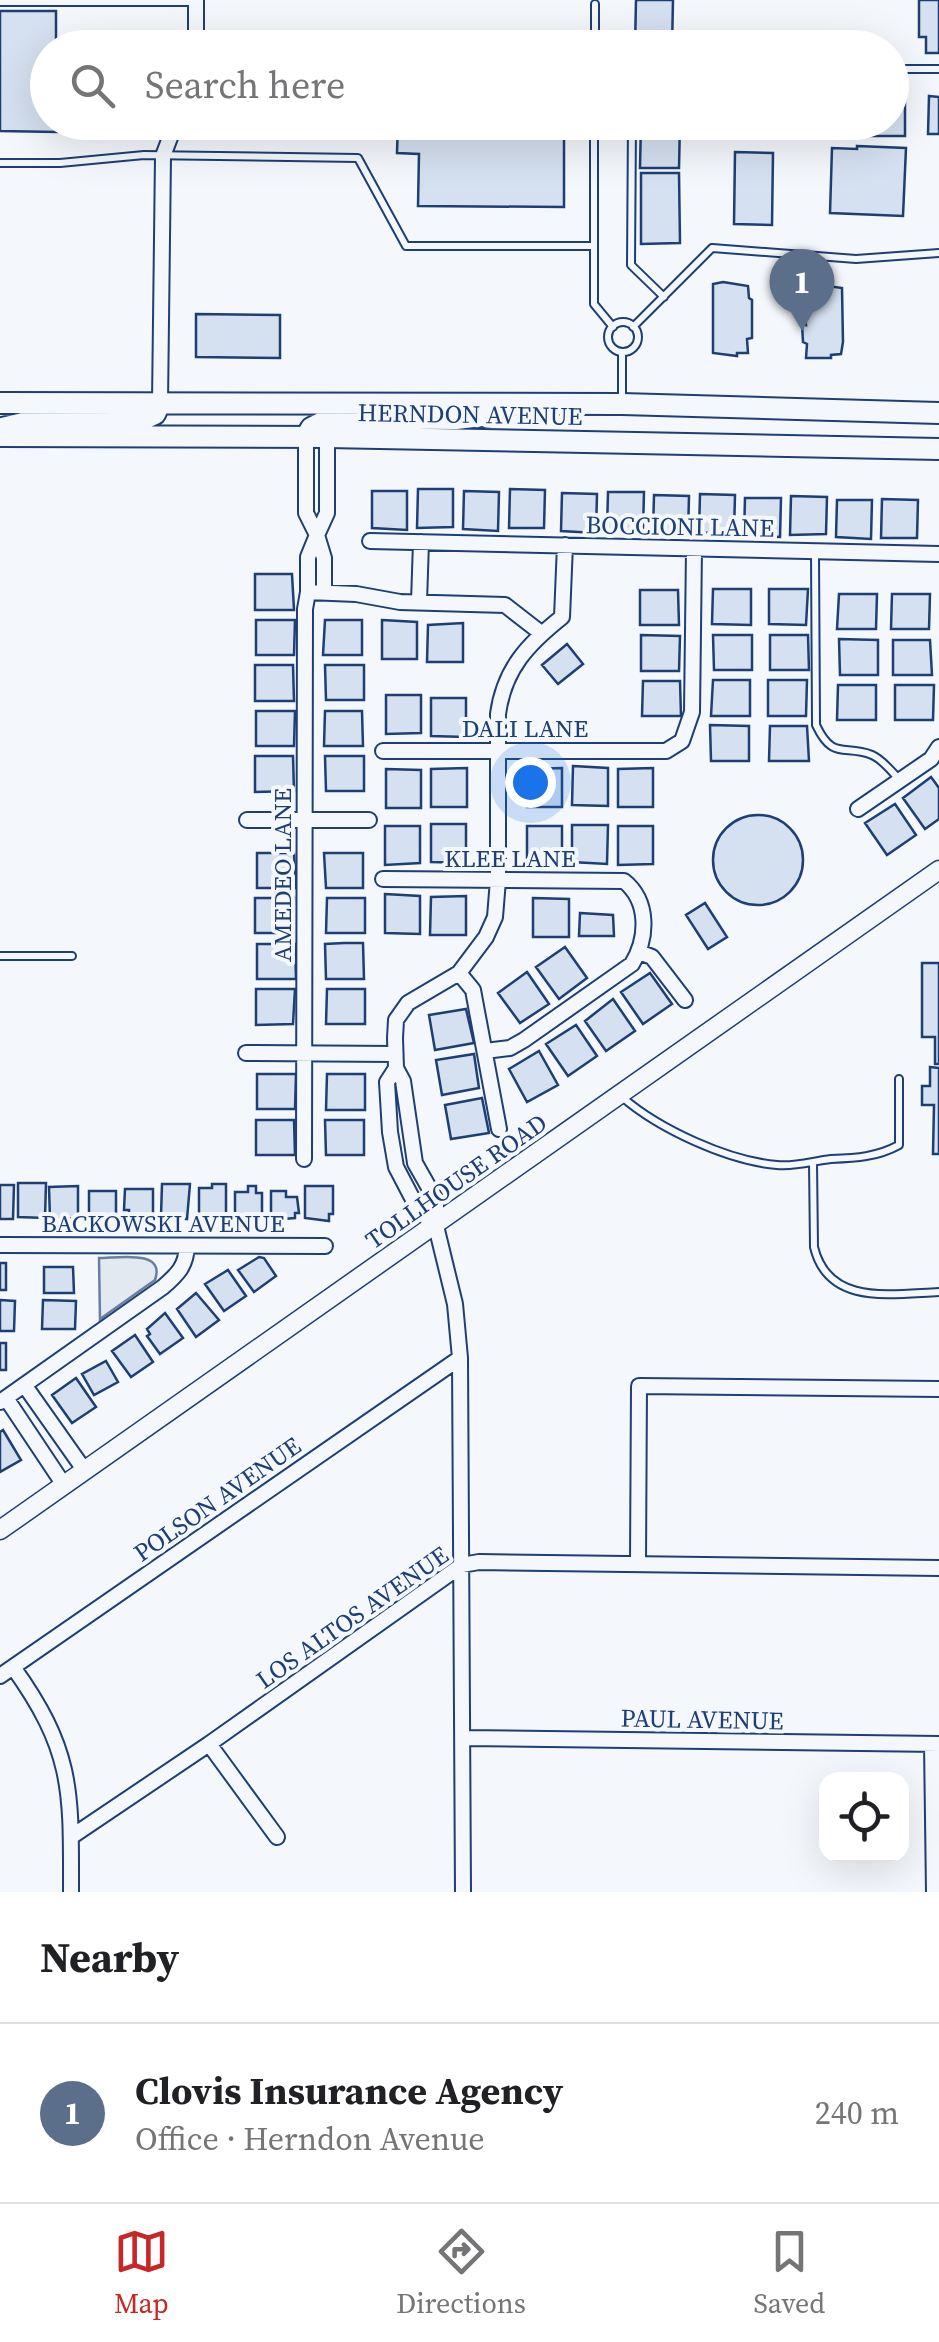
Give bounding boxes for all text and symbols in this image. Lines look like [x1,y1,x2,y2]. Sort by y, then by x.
search box [30,30,909,140]
icon: search [65,58,120,113]
text: Search here [145,59,345,111]
pin: 1 [770,248,834,331]
street label: HERNDON AVENUE [357,395,583,433]
street label: BOCCIONI LANE [585,507,775,545]
street label: DALI LANE [462,711,588,745]
your location [505,757,556,808]
street label: AMEDEO LANE [265,788,299,962]
street label: KLEE LANE [444,841,576,875]
street label: TOLLHOUSE ROAD [358,1105,554,1257]
street label: BACKOWSKI AVENUE [41,1206,285,1240]
street label: POLSON AVENUE [127,1429,307,1569]
street label: LOS ALTOS AVENUE [249,1538,455,1696]
street label: PAUL AVENUE [620,1701,784,1737]
map controls [819,1772,909,1862]
button: locate [819,1772,909,1862]
text: Nearby [40,1928,179,1986]
text: Clovis Insurance Agency [135,2065,563,2117]
text: 1 [64,2091,81,2135]
text: 240 m [815,2091,899,2135]
text: Office · Herndon Avenue [135,2117,485,2161]
tab: Map [114,2224,169,2322]
tab: Directions [396,2224,526,2322]
tab: Saved [753,2224,825,2322]

